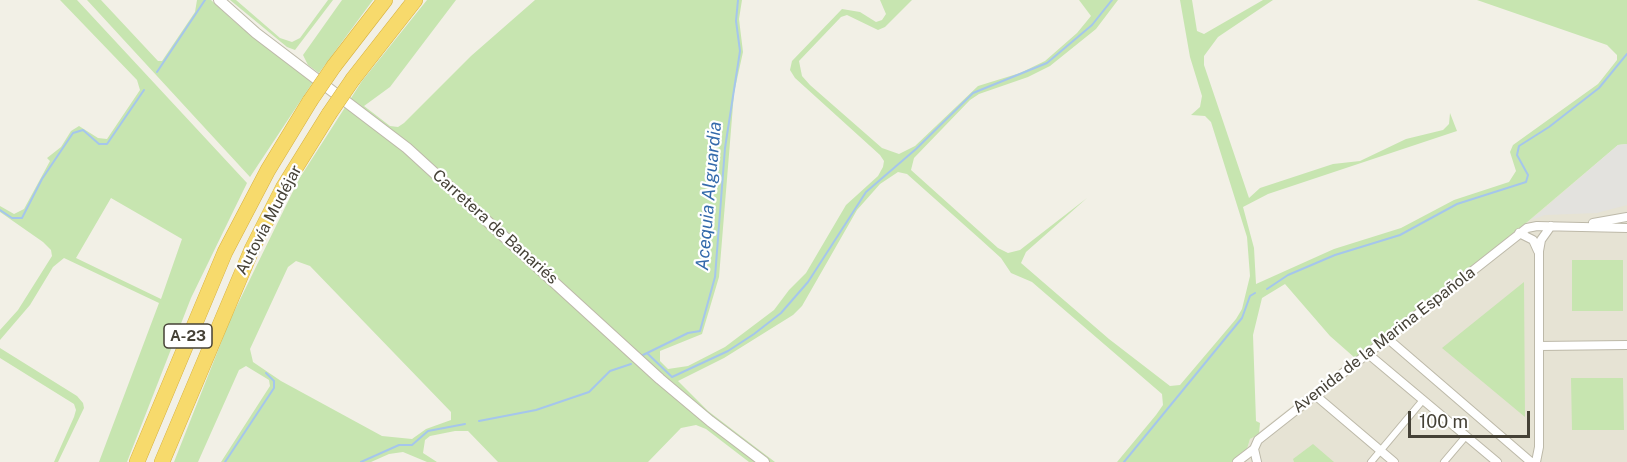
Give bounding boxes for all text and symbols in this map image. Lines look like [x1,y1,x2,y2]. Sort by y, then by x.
water label: Acequia Alguardia [692,121,726,271]
street label: Autovía Mudéjar [232,162,306,278]
street label: Carretera de Banariés [428,166,562,288]
street label: Avenida de la Marina Española [1289,263,1479,417]
road number: A-23 [164,324,212,348]
scale bar [1411,399,1532,437]
text: 100 m [1419,411,1468,432]

